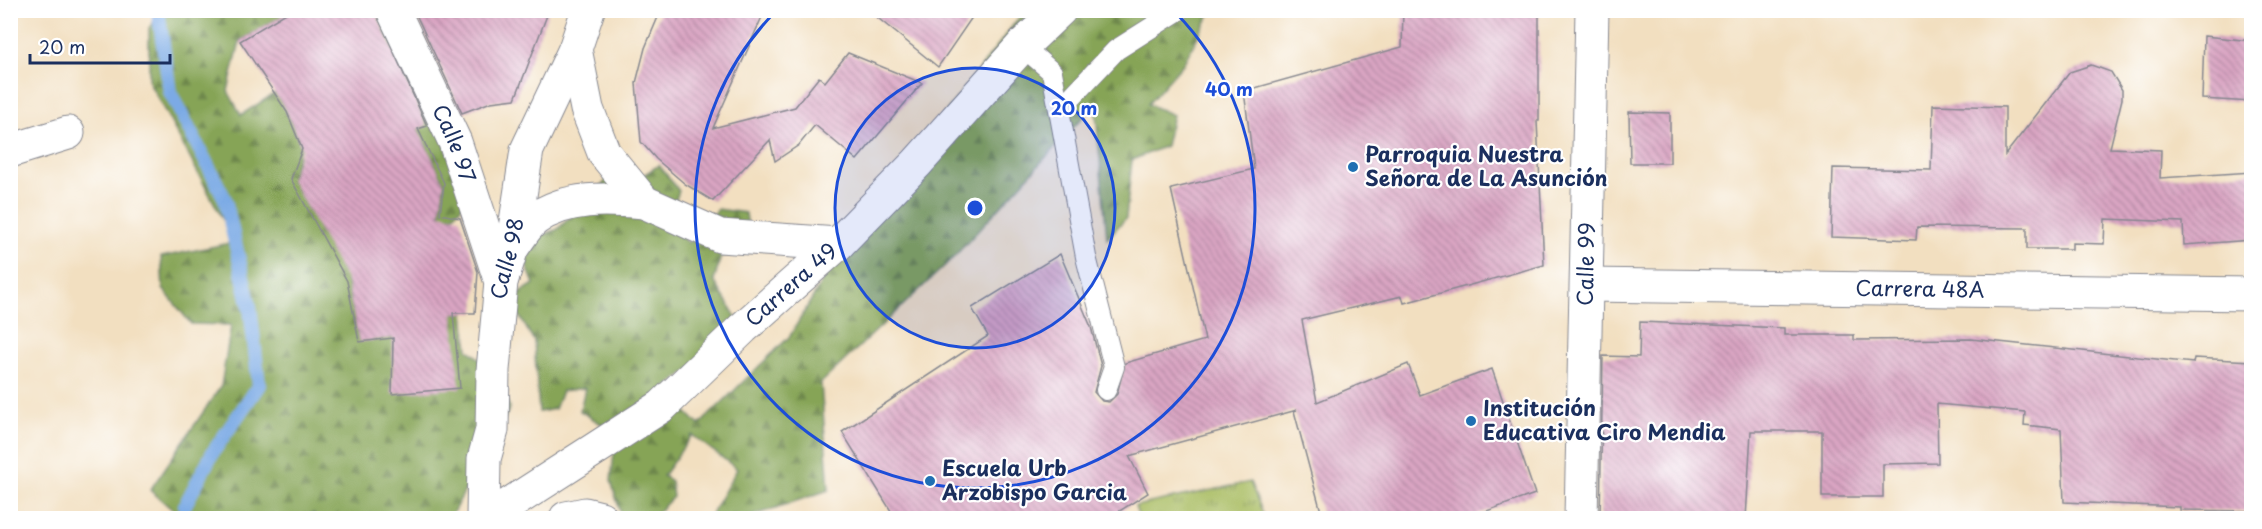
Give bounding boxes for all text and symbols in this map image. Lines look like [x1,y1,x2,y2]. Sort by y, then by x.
scale bar [30,27,170,65]
text: 20 m [39,33,85,60]
text: 40 m [1205,75,1253,102]
text: 20 m [1051,94,1097,121]
street label: Calle 97 [425,98,485,186]
place label: Parroquia Nuestra Señora de La Asunción [1365,137,1608,193]
marker: Parroquia Nuestra Señora de La Asunción [1346,160,1360,174]
centre of rings [965,198,985,218]
street label: Calle 98 [482,215,530,300]
street label: Calle 99 [1568,222,1601,306]
street label: Carrera 49 [737,234,843,333]
street label: Carrera 48A [1855,271,1985,304]
place label: Institución Educativa Ciro Mendia [1483,391,1726,447]
marker: Institución Educativa Ciro Mendia [1464,414,1478,428]
place label: Escuela Urb Arzobispo Garcia [941,451,1127,507]
marker: Escuela Urb Arzobispo Garcia [923,474,937,488]

